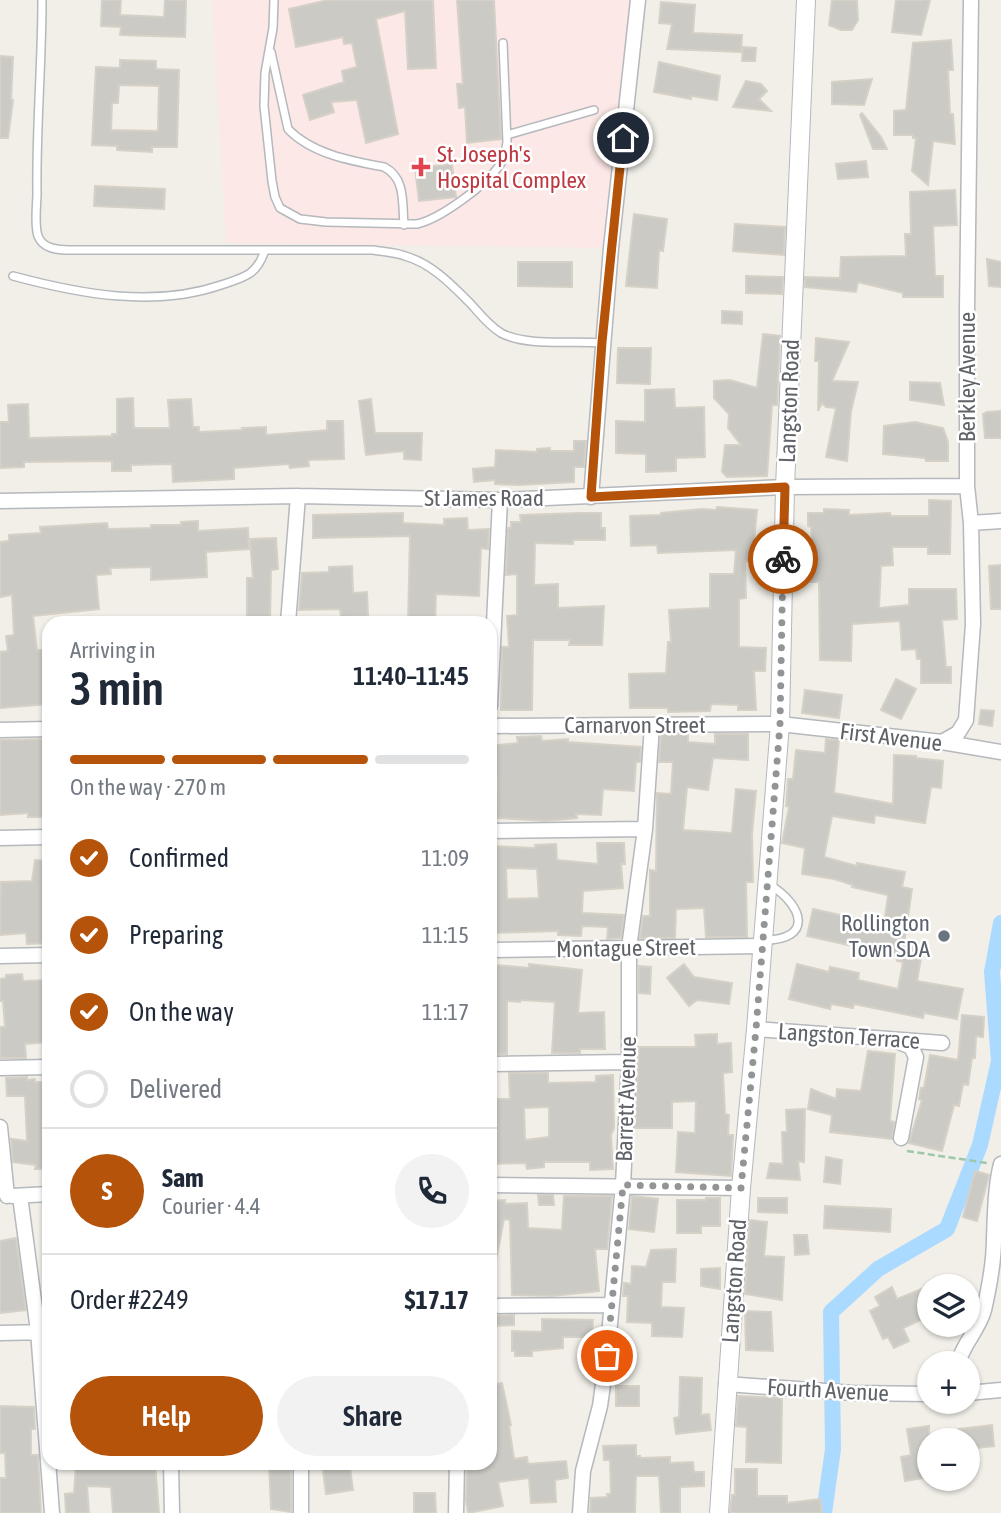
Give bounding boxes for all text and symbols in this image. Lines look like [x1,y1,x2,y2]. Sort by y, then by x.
pin [593,108,653,168]
icon: home [604,119,642,157]
place label: St. Joseph's Hospital Complex [437,141,586,193]
marker: St. Joseph's Hospital Complex [411,157,431,177]
street label: Berkley Avenue [954,312,980,442]
street label: Langston Road [774,338,804,464]
street label: St James Road [424,485,544,511]
courier [748,524,818,594]
icon: bike [764,540,802,578]
text: Arriving in [70,637,156,663]
text: 11:40–11:45 [353,661,469,691]
text: 3 min [70,662,164,715]
street label: Carnarvon Street [564,712,706,738]
street label: First Avenue [838,718,944,756]
text: On the way · 270 m [70,774,226,800]
icon: check [70,839,108,877]
text: Confirmed [129,843,229,873]
text: 11:09 [421,845,469,871]
place label: Rollington Town SDA [841,910,931,962]
icon: check [70,916,108,954]
text: Preparing [129,920,223,950]
text: 11:15 [422,922,469,948]
marker: Rollington Town SDA [936,928,952,944]
street label: Montague Street [556,934,696,962]
icon: check [70,993,108,1031]
text: On the way [129,997,234,1027]
text: 11:17 [422,999,469,1025]
street label: Langston Terrace [777,1018,921,1054]
street label: Barrett Avenue [611,1036,641,1162]
text: Delivered [129,1074,222,1104]
button: phone [395,1154,469,1228]
text: Sam [162,1163,204,1193]
text: S [102,1176,112,1206]
text: Courier · 4.4 [162,1193,261,1219]
street label: Langston Road [717,1218,751,1344]
map controls [917,1274,980,1491]
button: layers [917,1274,980,1337]
text: Order #2249 [70,1285,189,1315]
text: $17.17 [405,1285,469,1315]
pin [577,1326,637,1386]
icon: bag [588,1337,626,1375]
button: + [917,1351,980,1414]
street label: Fourth Avenue [766,1374,890,1406]
button: Help [70,1376,263,1456]
button: Share [277,1376,469,1456]
button: − [917,1428,980,1491]

